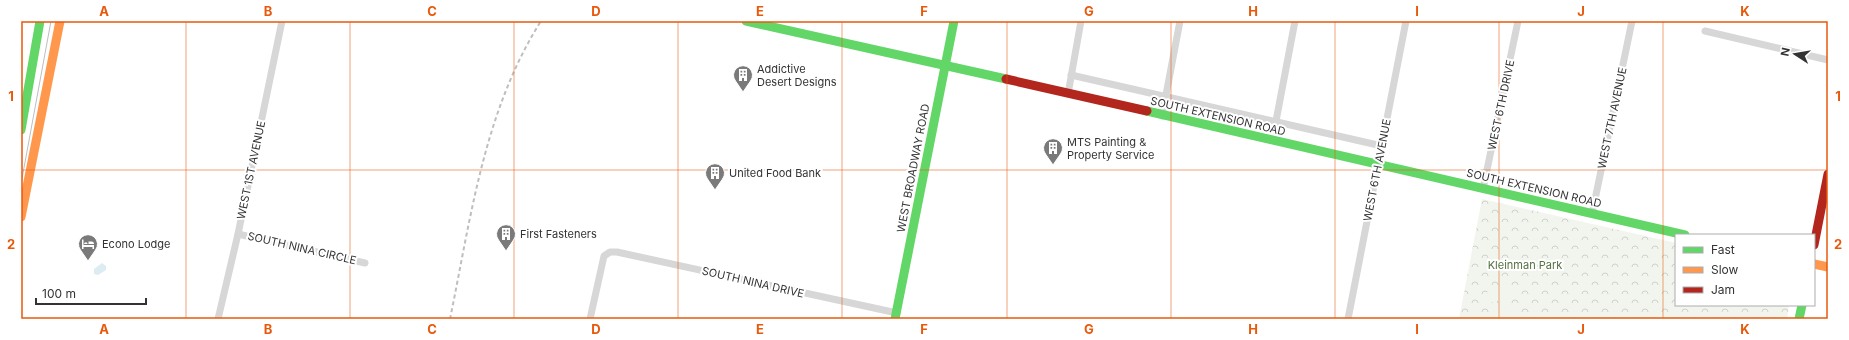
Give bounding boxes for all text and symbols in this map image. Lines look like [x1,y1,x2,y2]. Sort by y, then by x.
text: A [99,3,109,19]
text: B [264,3,273,19]
text: C [427,3,437,19]
text: D [591,3,601,19]
text: E [756,3,764,19]
text: F [920,3,928,19]
text: G [1084,3,1094,19]
text: H [1248,3,1258,19]
text: I [1415,3,1419,19]
text: J [1577,3,1585,19]
text: K [1740,3,1750,19]
north arrow [1775,34,1815,74]
text: N [1777,46,1793,57]
street label: WEST 6TH DRIVE [1485,59,1517,151]
place label: Addictive Desert Designs [757,62,837,89]
building icon: Addictive Desert Designs [732,64,754,92]
street label: WEST 7TH AVENUE [1594,66,1630,170]
text: 1 [8,88,14,104]
text: 1 [1835,88,1841,104]
street label: SOUTH EXTENSION ROAD [1149,94,1287,138]
street label: WEST BROADWAY ROAD [894,102,932,234]
street label: WEST 6TH AVENUE [1360,118,1394,222]
street label: WEST 1ST AVENUE [234,119,268,221]
place label: MTS Painting & Property Service [1067,135,1154,162]
building icon: MTS Painting & Property Service [1042,137,1064,165]
building icon: United Food Bank [704,162,726,190]
place label: United Food Bank [729,166,821,180]
street label: SOUTH EXTENSION ROAD [1465,166,1603,210]
building icon: First Fasteners [495,223,517,251]
place label: First Fasteners [520,227,597,241]
street label: SOUTH NINA CIRCLE [246,229,358,267]
hotel icon: Econo Lodge [77,233,99,261]
legend [1675,234,1815,306]
text: 2 [7,236,15,252]
text: 2 [1834,236,1842,252]
place label: Econo Lodge [102,237,170,251]
text: Fast [1711,242,1735,257]
park label: Kleinman Park [1488,258,1562,272]
text: Slow [1711,262,1739,277]
street label: SOUTH NINA DRIVE [701,263,805,301]
scale bar [36,280,146,306]
text: Jam [1711,282,1735,297]
text: 100 m [42,286,76,301]
text: A [99,321,109,337]
text: B [264,321,273,337]
text: C [427,321,437,337]
text: D [591,321,601,337]
text: E [756,321,764,337]
text: F [920,321,928,337]
text: G [1084,321,1094,337]
text: H [1248,321,1258,337]
text: I [1415,321,1419,337]
text: J [1577,321,1585,337]
text: K [1740,321,1750,337]

